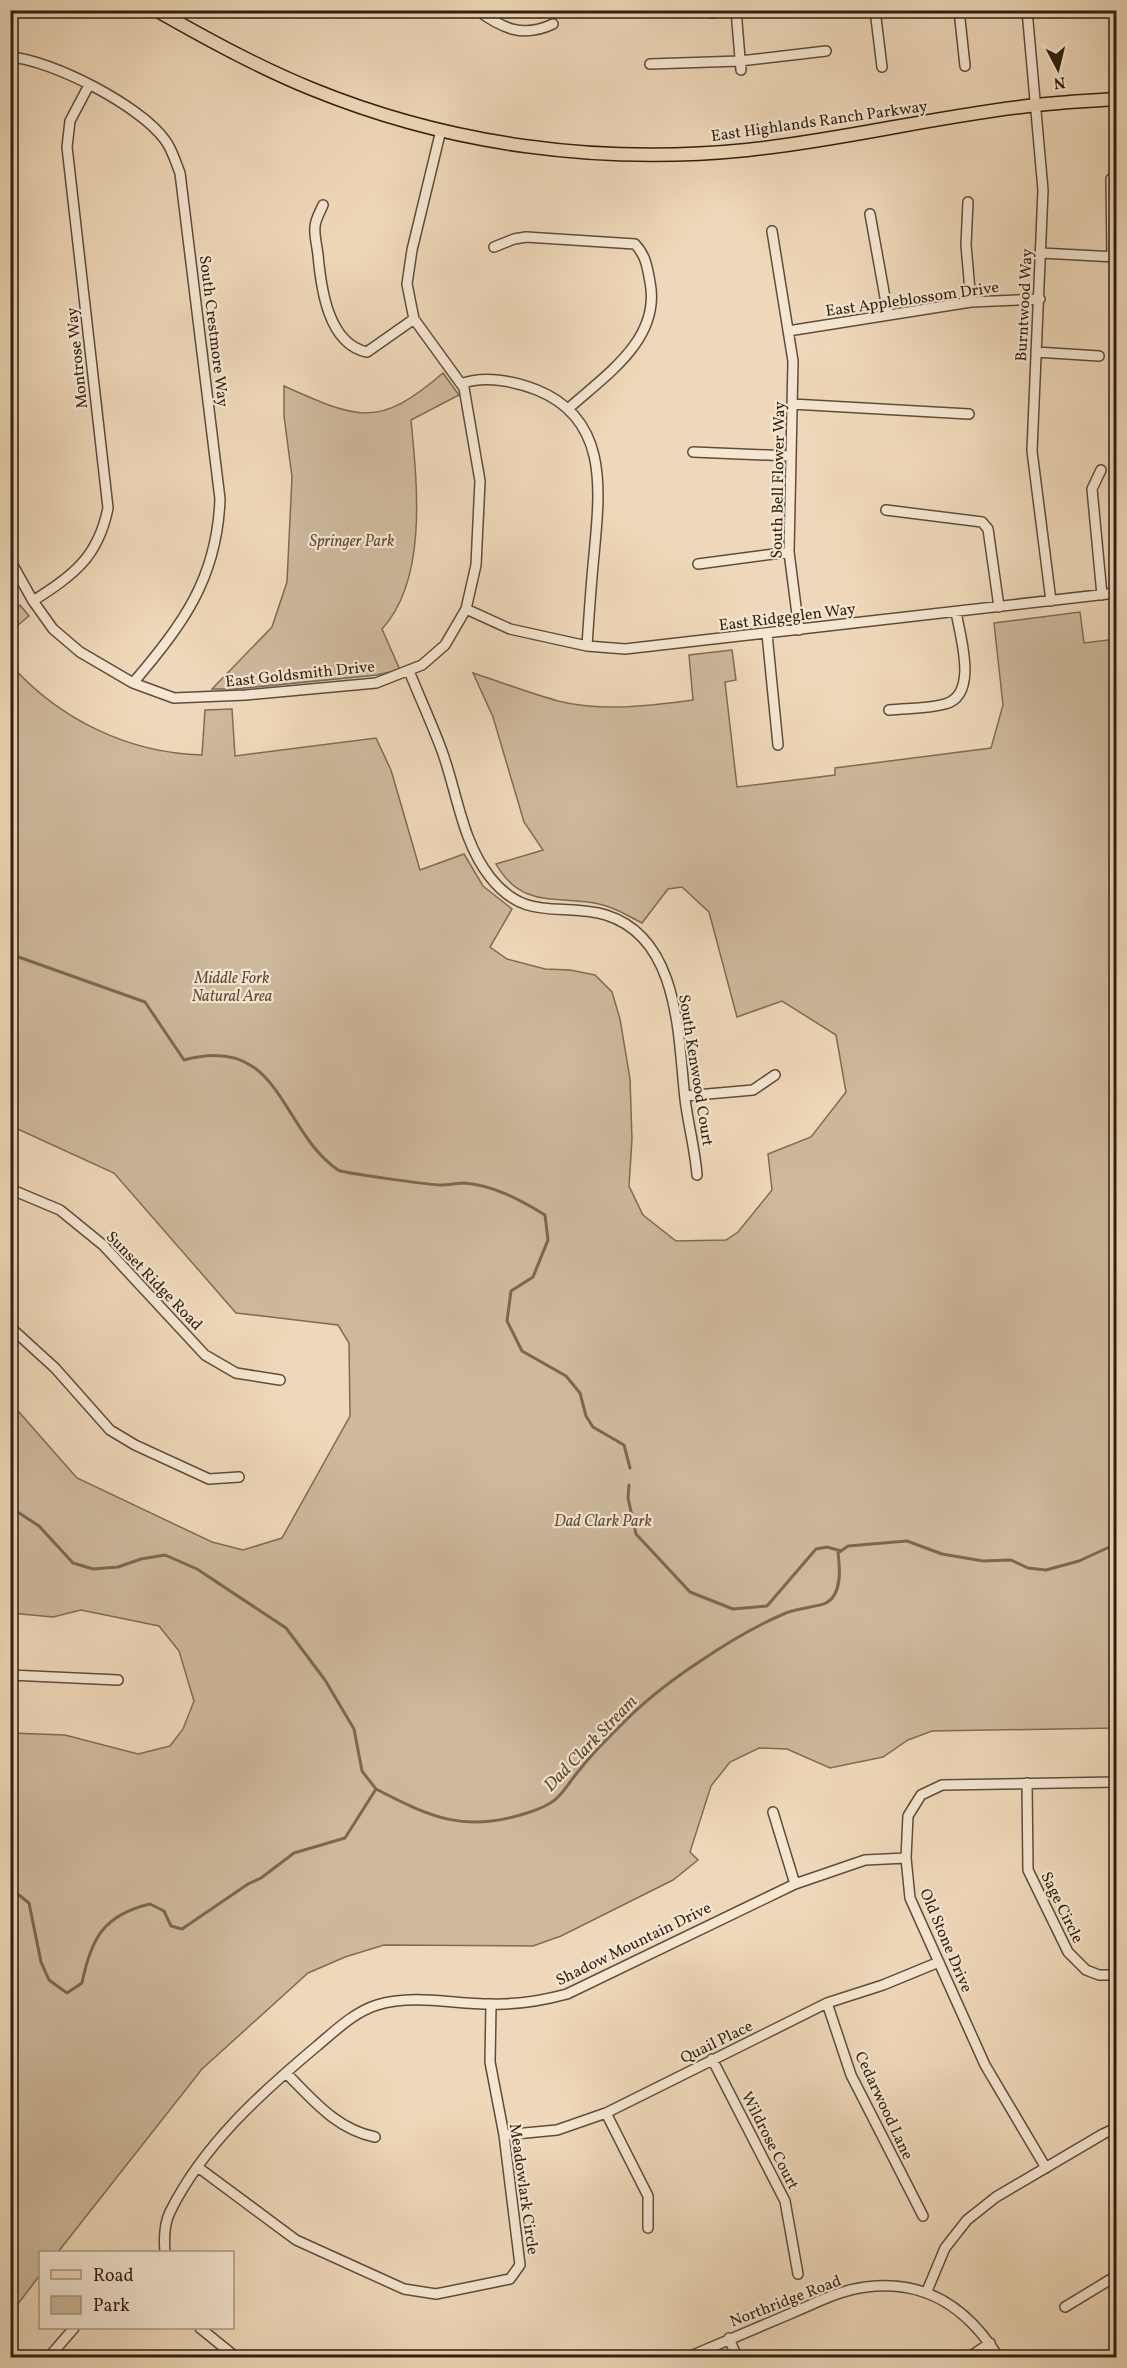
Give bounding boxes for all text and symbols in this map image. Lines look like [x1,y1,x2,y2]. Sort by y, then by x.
north arrow [1028,39,1088,99]
text: N [1052,70,1067,94]
street label: East Highlands Ranch Parkway [710,96,929,148]
street label: Burntwood Way [1011,248,1039,362]
street label: South Crestmore Way [193,254,233,409]
street label: East Appleblossom Drive [824,277,1000,323]
street label: Montrose Way [62,306,94,410]
street label: South Bell Flower Way [767,401,791,559]
park label: Springer Park [310,531,395,553]
street label: East Ridgeglen Way [718,599,857,637]
street label: East Goldsmith Drive [224,656,376,694]
park label: Middle Fork Natural Area [192,968,273,1008]
street label: South Kenwood Court [672,993,718,1148]
street label: Sunset Ridge Road [100,1227,207,1336]
park label: Dad Clark Park [554,1511,653,1533]
water label: Dad Clark Stream [538,1690,644,1798]
street label: Sage Circle [1034,1869,1088,1947]
street label: Old Stone Drive [913,1885,977,1996]
street label: Shadow Mountain Drive [552,1897,715,1992]
street label: Quail Place [677,2016,757,2070]
street label: Cedarwood Lane [848,2048,918,2164]
street label: Wildrose Court [735,2088,804,2194]
street label: Meadowlark Circle [503,2122,543,2256]
legend [39,2251,234,2329]
text: Road [93,2264,134,2289]
street label: Northridge Road [727,2270,845,2333]
text: Park [93,2294,130,2319]

